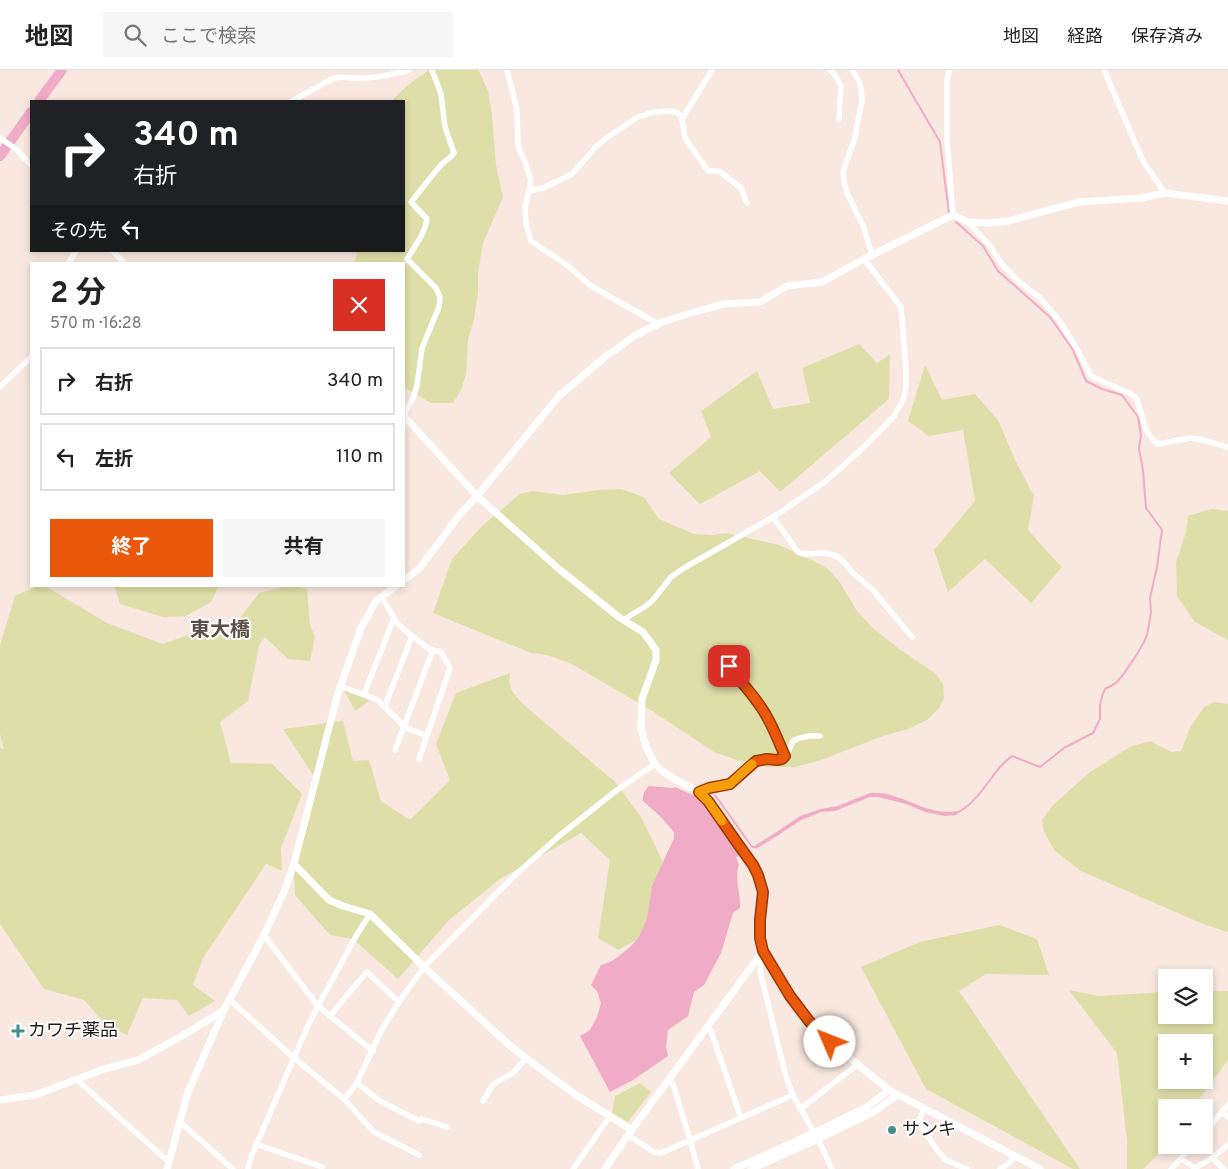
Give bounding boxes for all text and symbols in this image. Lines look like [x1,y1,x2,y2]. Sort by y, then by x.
search box [103,12,453,57]
icon: search [121,21,149,49]
text: 地図 [25,23,73,53]
text: ここで検索 [161,25,256,49]
text: 地図 [1003,26,1039,49]
text: 経路 [1067,26,1103,49]
text: 保存済み [1131,26,1203,49]
text: 340 m [133,114,239,158]
icon: right [50,120,115,185]
text: 右折 [133,164,177,191]
icon: left [117,215,145,243]
text: その先 [50,220,107,244]
text: 2 分 [50,276,106,313]
button: close [333,279,385,331]
text: 570 m · 16:28 [50,314,141,334]
icon: right [52,367,80,395]
text: 340 m [327,369,383,393]
text: 右折 [95,372,133,396]
icon: left [52,443,80,471]
text: 110 m [336,445,383,469]
text: 左折 [95,448,133,472]
button: 終了 [50,519,213,577]
button: 共有 [223,519,385,577]
district label: 東大橋 [190,618,250,644]
pin [708,645,750,687]
icon: arrive [715,652,743,680]
map controls [1158,969,1213,1154]
button: layers [1158,969,1213,1024]
position arrow [803,1015,855,1067]
place label: カワチ薬品 [28,1020,118,1043]
marker: カワチ薬品 [12,1025,24,1037]
button: + [1158,1034,1213,1089]
button: − [1158,1099,1213,1154]
place label: サンキ [902,1119,956,1142]
marker: サンキ [886,1124,898,1136]

